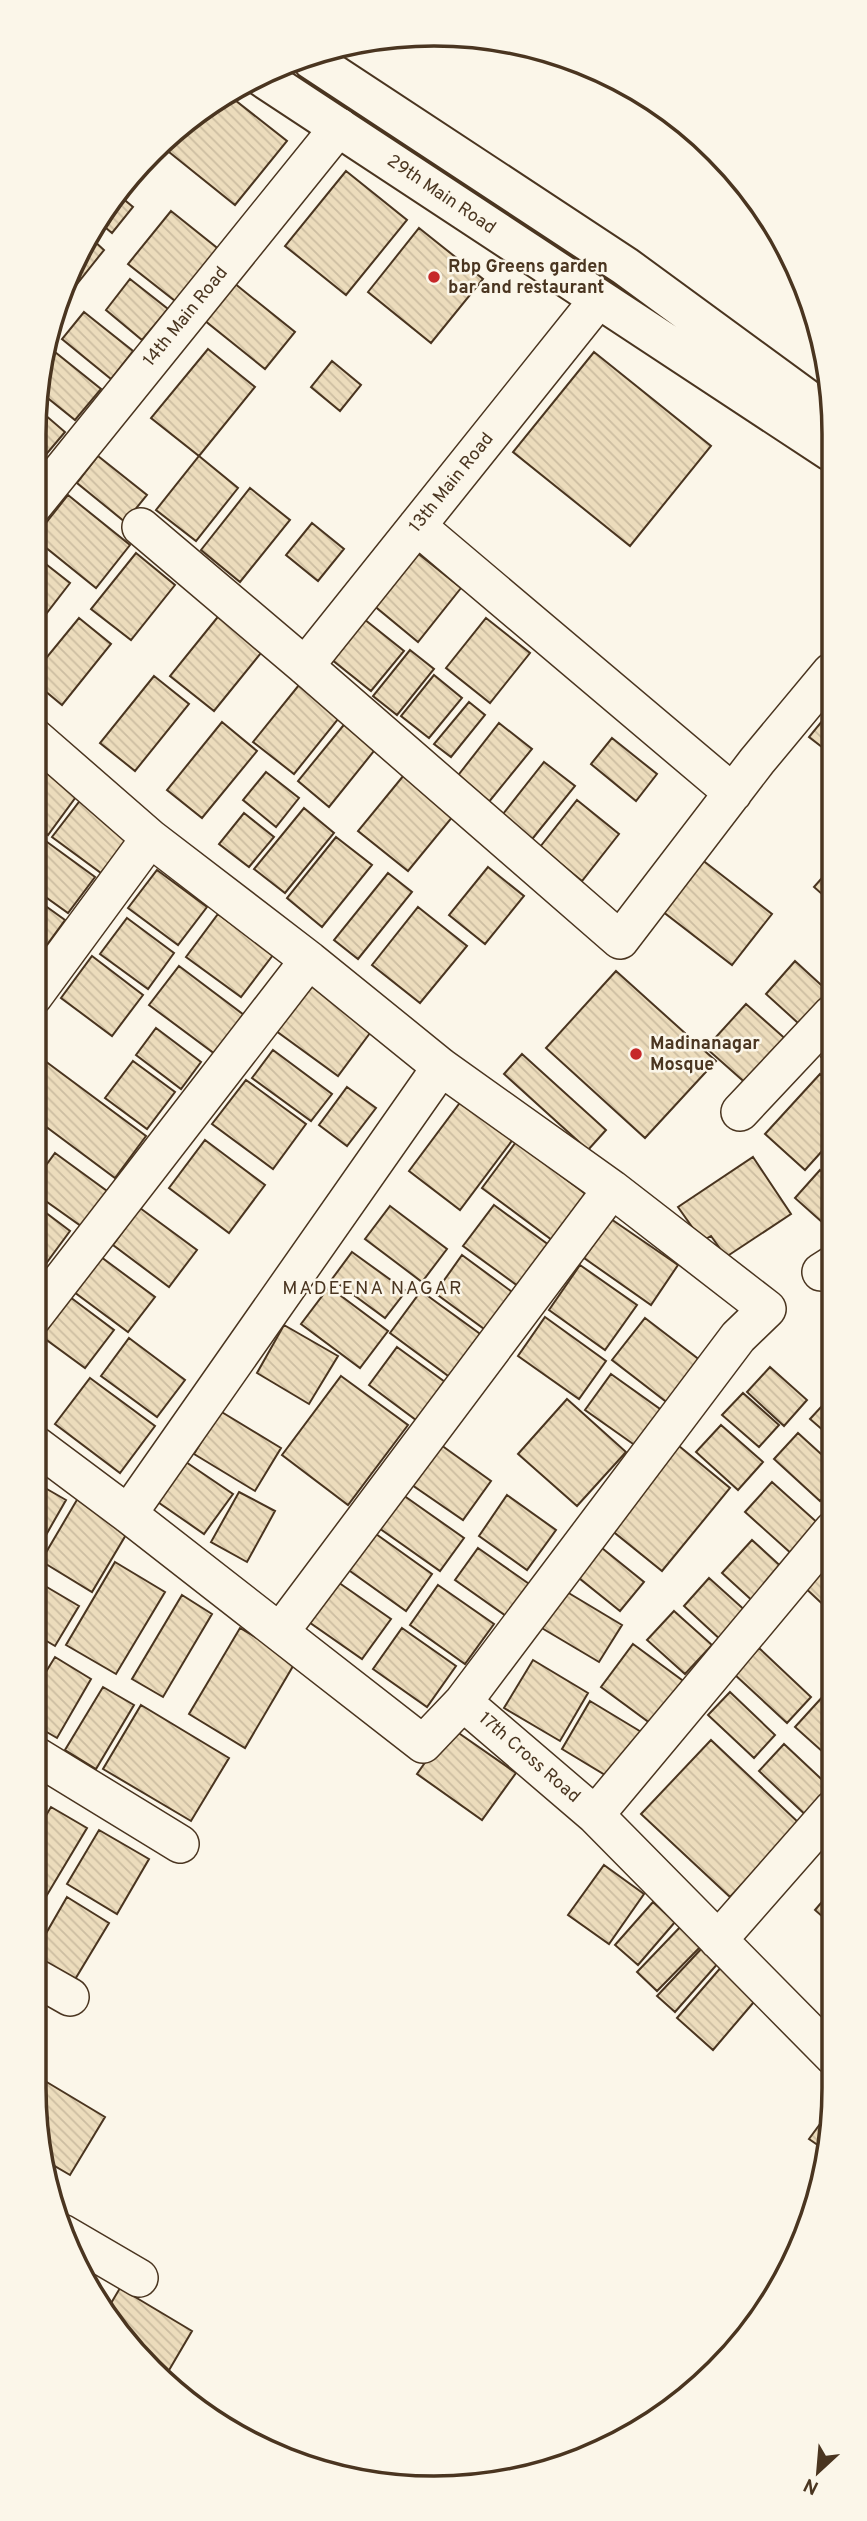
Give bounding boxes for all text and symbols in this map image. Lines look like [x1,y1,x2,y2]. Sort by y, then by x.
street label: 29th Main Road [382,150,500,240]
place label: Rbp Greens garden bar and restaurant [448,256,608,300]
street label: 14th Main Road [139,262,233,372]
marker: Rbp Greens garden bar and restaurant [426,269,442,285]
street label: 13th Main Road [405,428,499,538]
place label: Madinanagar Mosque [650,1033,760,1077]
marker: Madinanagar Mosque [628,1046,644,1062]
district label: MADEENA NAGAR [282,1277,464,1301]
street label: 17th Cross Road [473,1708,585,1808]
north arrow [783,2437,853,2507]
text: N [800,2472,823,2499]

